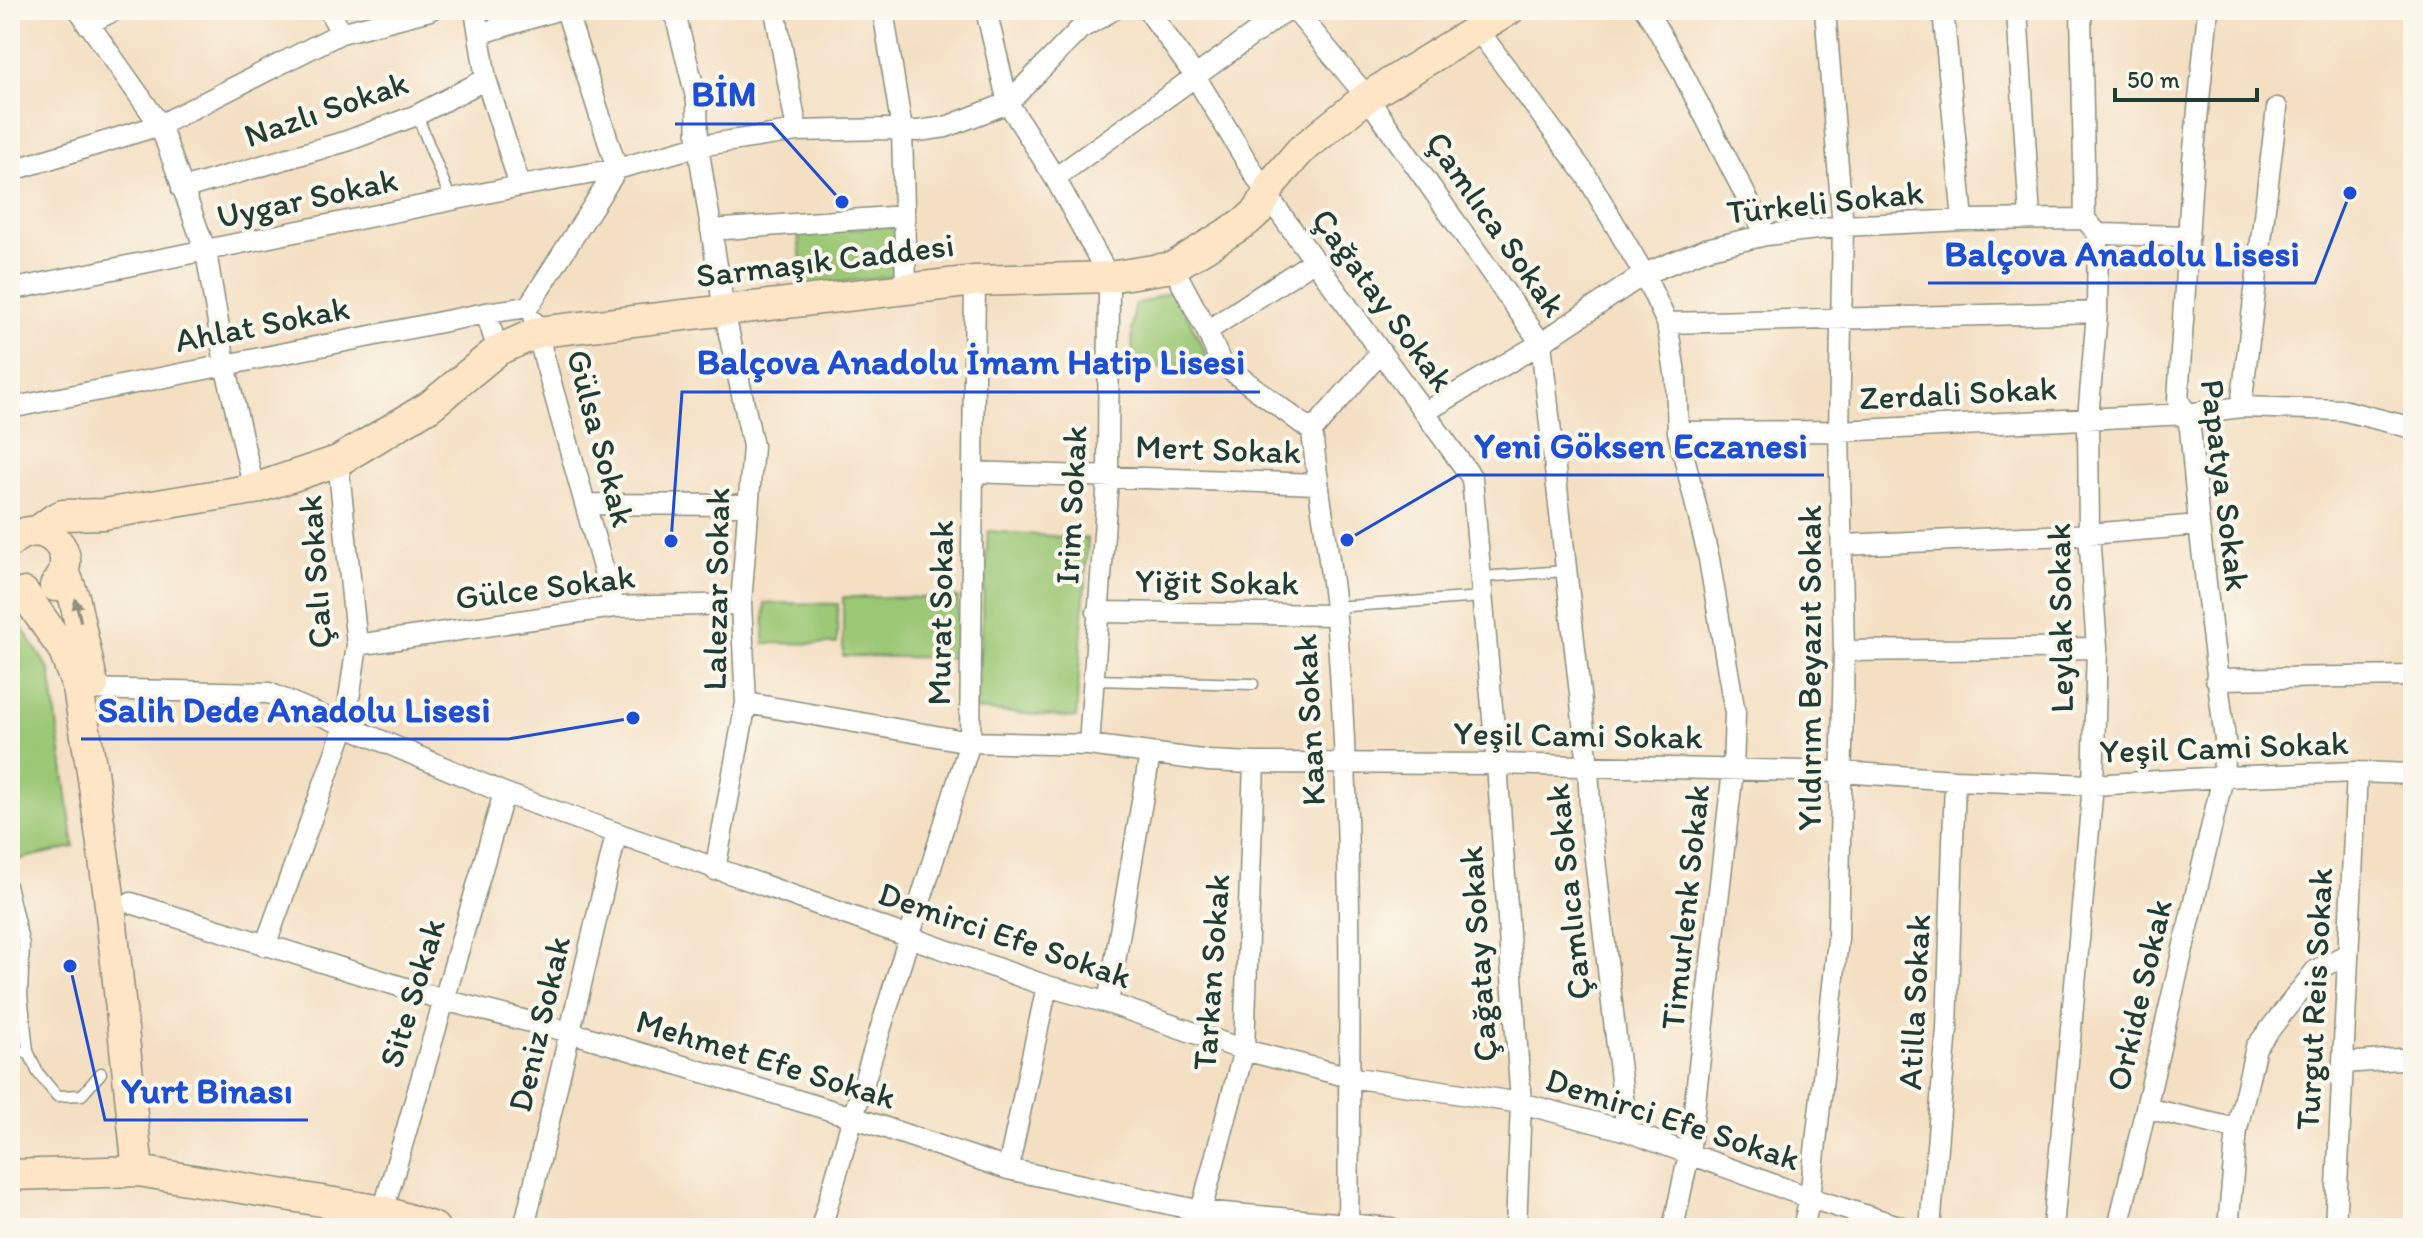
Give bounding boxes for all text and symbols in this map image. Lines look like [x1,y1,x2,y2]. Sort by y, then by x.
scale bar [2115,52,2257,102]
street label: Nazlı Sokak [239,62,413,156]
callout: BİM [675,64,772,124]
text: 50 m [2127,65,2180,94]
text: BİM [691,72,757,115]
street label: Çamlıca Sokak [1417,123,1575,325]
street label: Uygar Sokak [213,159,401,237]
street label: Türkeli Sokak [1725,171,1925,233]
street label: Çağatay Sokak [1303,201,1463,400]
callout: Balçova Anadolu Lisesi [1928,223,2315,283]
street label: Sarmaşık Caddesi [694,224,956,296]
text: Balçova Anadolu Lisesi [1944,232,2300,275]
street label: Ahlat Sokak [171,287,353,361]
callout: Balçova Anadolu İmam Hatip Lisesi [682,332,1260,392]
text: Balçova Anadolu İmam Hatip Lisesi [697,340,1245,383]
street label: Gülsa Sokak [558,345,644,531]
street label: Zerdali Sokak [1858,367,2058,419]
street label: Papatya Sokak [2192,377,2258,593]
callout: Yeni Göksen Eczanesi [1458,415,1824,475]
street label: Irim Sokak [1046,424,1096,586]
text: Yeni Göksen Eczanesi [1474,424,1808,467]
street label: Mert Sokak [1134,426,1302,472]
street label: Lalezar Sokak [694,487,738,691]
street label: Çalı Sokak [289,494,341,650]
street label: Yıldırım Beyazıt Sokak [1789,505,1830,831]
street label: Murat Sokak [918,520,962,706]
street label: Leylak Sokak [2038,523,2082,713]
street label: Gülce Sokak [453,556,637,618]
street label: Yiğit Sokak [1135,560,1300,604]
one-way arrow [71,598,83,623]
street label: Kaan Sokak [1284,633,1334,807]
callout: Salih Dede Anadolu Lisesi [81,679,508,739]
text: Salih Dede Anadolu Lisesi [98,688,490,731]
street label: Yeşil Cami Sokak [1453,712,1703,758]
street label: Yeşil Cami Sokak [2099,722,2350,772]
street label: Çamlıca Sokak [1536,782,1600,1002]
street label: Timurlenk Sokak [1652,782,1718,1032]
street label: Çağatay Sokak [1450,844,1506,1063]
street label: Turgut Reis Sokak [2287,866,2341,1131]
street label: Tarkan Sokak [1184,872,1238,1072]
street label: Demirci Efe Sokak [873,873,1137,998]
street label: Orkide Sokak [2097,895,2181,1095]
street label: Site Sokak [370,913,454,1072]
street label: Atilla Sokak [1889,913,1939,1091]
street label: Deniz Sokak [499,932,579,1116]
street label: Mehmet Efe Sokak [631,1000,901,1118]
street label: Demirci Efe Sokak [1541,1059,1806,1180]
callout: Yurt Binası [105,1060,308,1120]
text: Yurt Binası [121,1069,293,1112]

